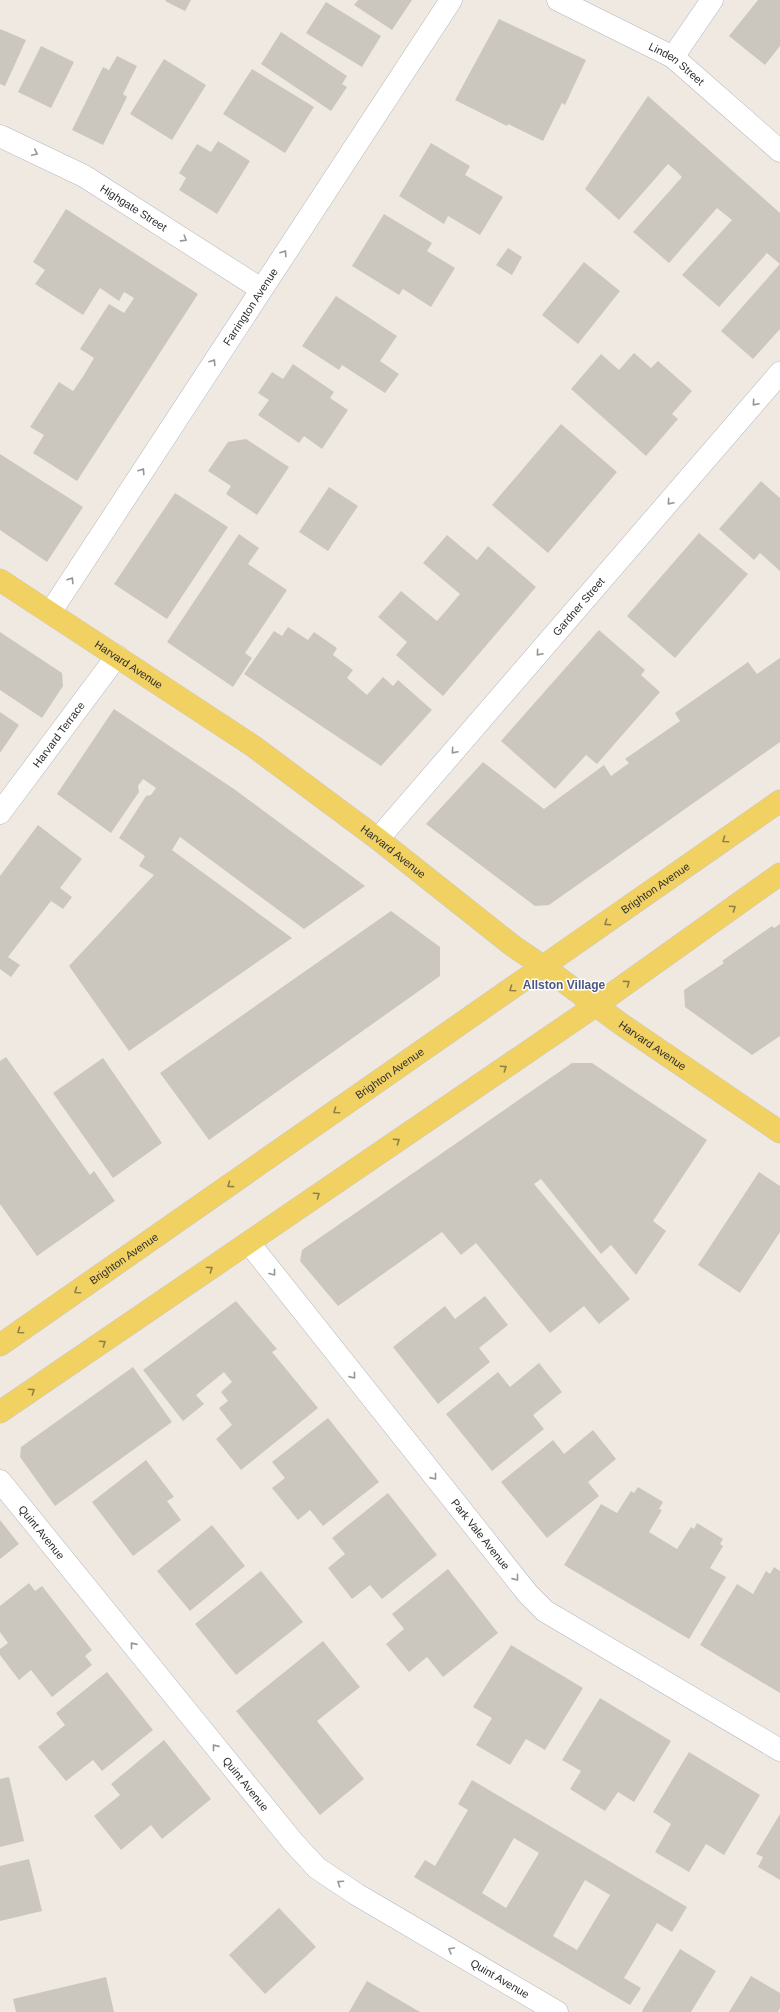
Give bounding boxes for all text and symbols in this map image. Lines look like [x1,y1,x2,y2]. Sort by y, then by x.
street label: Linden Street [647,40,707,88]
one-way arrow [31,148,39,156]
street label: Highgate Street [98,182,169,233]
one-way arrow [179,234,186,241]
one-way arrow [280,251,287,258]
street label: Farrington Avenue [221,266,280,348]
one-way arrow [208,359,216,366]
one-way arrow [752,398,759,406]
one-way arrow [137,468,145,475]
one-way arrow [667,497,674,504]
street label: Gardner Street [550,575,607,638]
one-way arrow [66,577,74,584]
street label: Harvard Avenue [93,638,165,691]
one-way arrow [537,648,544,656]
street label: Harvard Terrace [30,699,87,770]
one-way arrow [452,747,459,754]
street label: Harvard Avenue [359,822,428,880]
one-way arrow [722,835,729,842]
street label: Brighton Avenue [619,860,692,916]
one-way arrow [728,906,735,913]
one-way arrow [604,918,611,926]
district label: Allston Village [523,978,606,992]
one-way arrow [622,981,629,988]
one-way arrow [510,984,517,991]
street label: Harvard Avenue [617,1018,688,1072]
street label: Brighton Avenue [353,1045,426,1101]
one-way arrow [500,1065,507,1073]
one-way arrow [334,1106,341,1113]
one-way arrow [392,1139,399,1146]
one-way arrow [227,1180,234,1187]
one-way arrow [313,1193,320,1200]
street label: Brighton Avenue [87,1231,160,1287]
one-way arrow [206,1267,213,1274]
one-way arrow [268,1269,275,1276]
one-way arrow [74,1286,81,1294]
one-way arrow [17,1326,24,1333]
one-way arrow [99,1340,106,1347]
one-way arrow [348,1371,355,1378]
one-way arrow [28,1388,35,1395]
one-way arrow [430,1472,437,1480]
street label: Park Vale Avenue [449,1497,512,1572]
street label: Quint Avenue [16,1503,67,1562]
one-way arrow [511,1574,518,1581]
one-way arrow [131,1643,138,1650]
one-way arrow [213,1744,220,1751]
street label: Quint Avenue [220,1754,271,1813]
one-way arrow [337,1880,344,1888]
one-way arrow [448,1947,455,1954]
street label: Quint Avenue [468,1957,531,2000]

